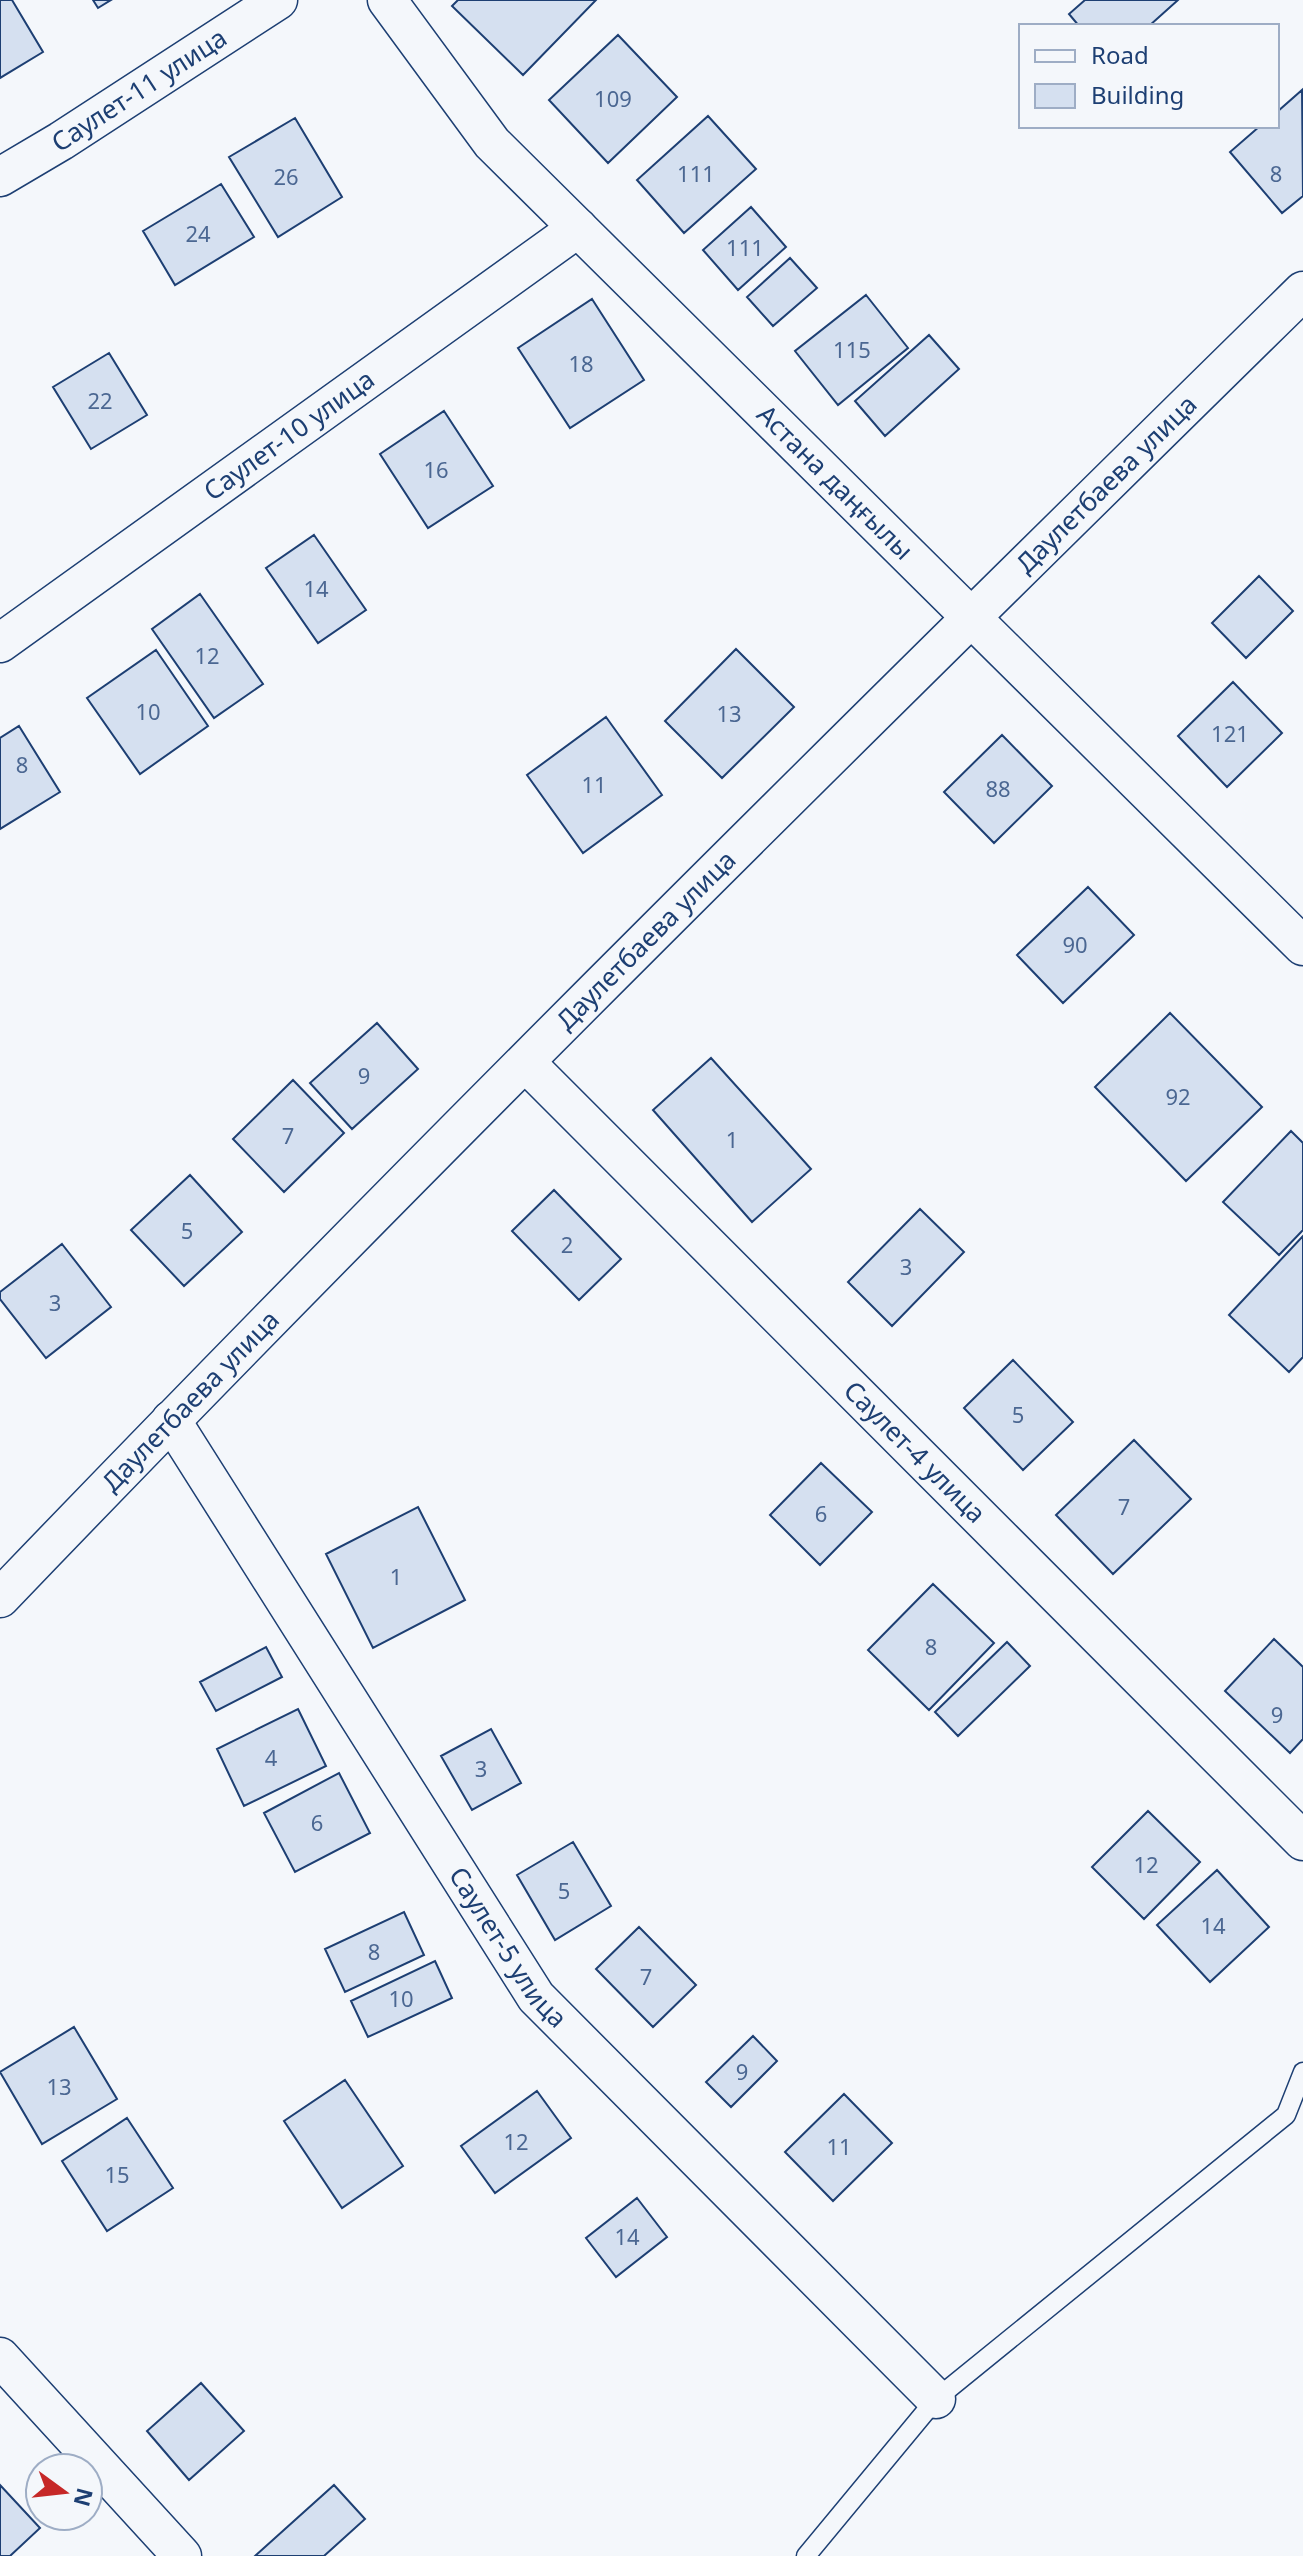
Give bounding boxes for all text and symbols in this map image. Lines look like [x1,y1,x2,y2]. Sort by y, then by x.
street label: Саулет-11 улица [44,19,233,160]
legend [1019,24,1279,128]
text: Road [1091,38,1149,71]
text: Building [1091,78,1184,111]
house number: 109 [594,83,632,113]
house number: 111 [677,158,715,188]
house number: 8 [1270,158,1282,188]
house number: 26 [273,161,299,191]
house number: 24 [185,218,211,248]
house number: 111 [726,232,764,262]
house number: 115 [833,334,871,364]
house number: 18 [568,348,594,378]
street label: Саулет-10 улица [196,361,381,508]
house number: 22 [87,385,113,415]
street label: Даулетбаева улица [1007,386,1204,581]
street label: Астана даңғылы [750,396,922,567]
house number: 16 [423,454,449,484]
house number: 14 [303,573,329,603]
house number: 12 [194,640,220,670]
house number: 10 [135,696,161,726]
house number: 13 [716,698,742,728]
house number: 121 [1211,718,1249,748]
house number: 8 [16,749,28,779]
house number: 11 [581,769,607,799]
house number: 88 [985,773,1011,803]
street label: Даулетбаева улица [548,842,743,1037]
house number: 90 [1062,929,1088,959]
house number: 9 [358,1060,370,1090]
house number: 92 [1165,1081,1191,1111]
house number: 7 [282,1120,294,1150]
house number: 1 [726,1124,738,1154]
house number: 5 [181,1215,193,1245]
house number: 2 [561,1229,573,1259]
house number: 3 [900,1251,912,1281]
house number: 3 [49,1287,61,1317]
street label: Даулетбаева улица [93,1302,287,1499]
street label: Саулет-4 улица [836,1372,994,1530]
house number: 5 [1012,1399,1024,1429]
house number: 7 [1118,1491,1130,1521]
house number: 6 [815,1498,827,1528]
house number: 1 [390,1561,402,1591]
house number: 8 [925,1631,937,1661]
house number: 9 [1271,1699,1283,1729]
house number: 4 [265,1742,278,1772]
house number: 3 [475,1753,487,1783]
house number: 6 [311,1807,323,1837]
house number: 12 [1133,1849,1159,1879]
street label: Саулет-5 улица [441,1860,576,2035]
house number: 5 [558,1875,570,1905]
house number: 14 [1200,1910,1226,1940]
house number: 8 [368,1936,380,1966]
house number: 7 [640,1961,652,1991]
house number: 10 [388,1983,414,2013]
house number: 9 [736,2056,748,2086]
house number: 13 [46,2071,72,2101]
house number: 12 [503,2126,529,2156]
house number: 11 [826,2131,852,2161]
house number: 15 [104,2159,130,2189]
house number: 14 [614,2221,640,2251]
north arrow [24,2452,104,2532]
text: N [67,2485,101,2510]

